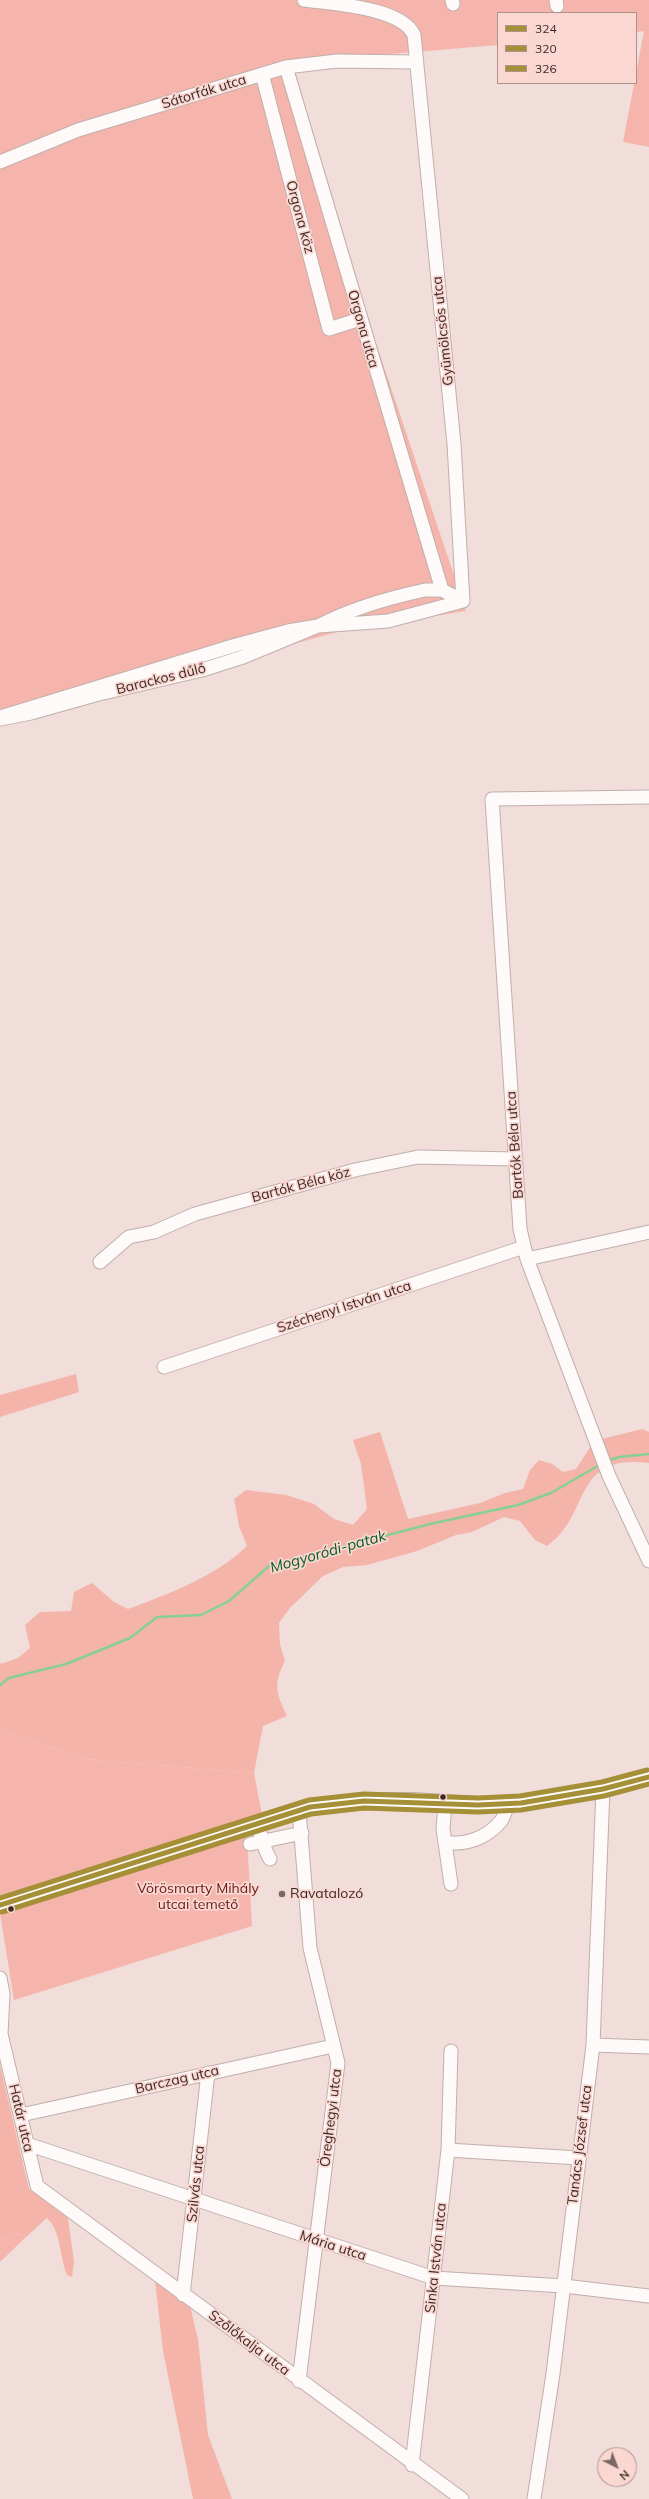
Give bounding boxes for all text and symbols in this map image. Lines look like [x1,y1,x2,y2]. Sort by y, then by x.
legend [497,12,637,84]
text: 324 [535,21,557,36]
text: 320 [535,41,557,56]
text: 326 [535,61,557,76]
street label: Sátorfák utca [160,71,248,113]
street label: Orgona köz [282,179,318,255]
street label: Gyümölcsös utca [429,275,457,387]
street label: Orgona utca [344,288,382,370]
street label: Barackos dűlő [114,660,208,698]
street label: Bartók Béla utca [503,1091,527,1199]
street label: Bartók Béla köz [250,1164,352,1206]
street label: Széchenyi István utca [275,1277,413,1337]
water label: Mogyoródi-patak [268,1527,388,1577]
unlabelled marker [438,1792,448,1802]
park label: Vörösmarty Mihály utcai temető [137,1881,259,1914]
place label: Ravatalozó [290,1886,363,1902]
marker: Ravatalozó [277,1889,287,1899]
unlabelled marker [6,1904,16,1914]
street label: Barczag utca [133,2062,221,2098]
street label: Öreghegyi utca [317,2068,345,2168]
street label: Határ utca [5,2082,37,2154]
street label: Tanács József utca [564,2084,596,2206]
street label: Szilvás utca [184,2145,208,2223]
street label: Sinka István utca [422,2202,450,2314]
street label: Mária utca [298,2227,368,2265]
street label: Szőlőkalja utca [205,2307,293,2379]
north arrow [597,2447,637,2487]
text: N [617,2467,632,2483]

